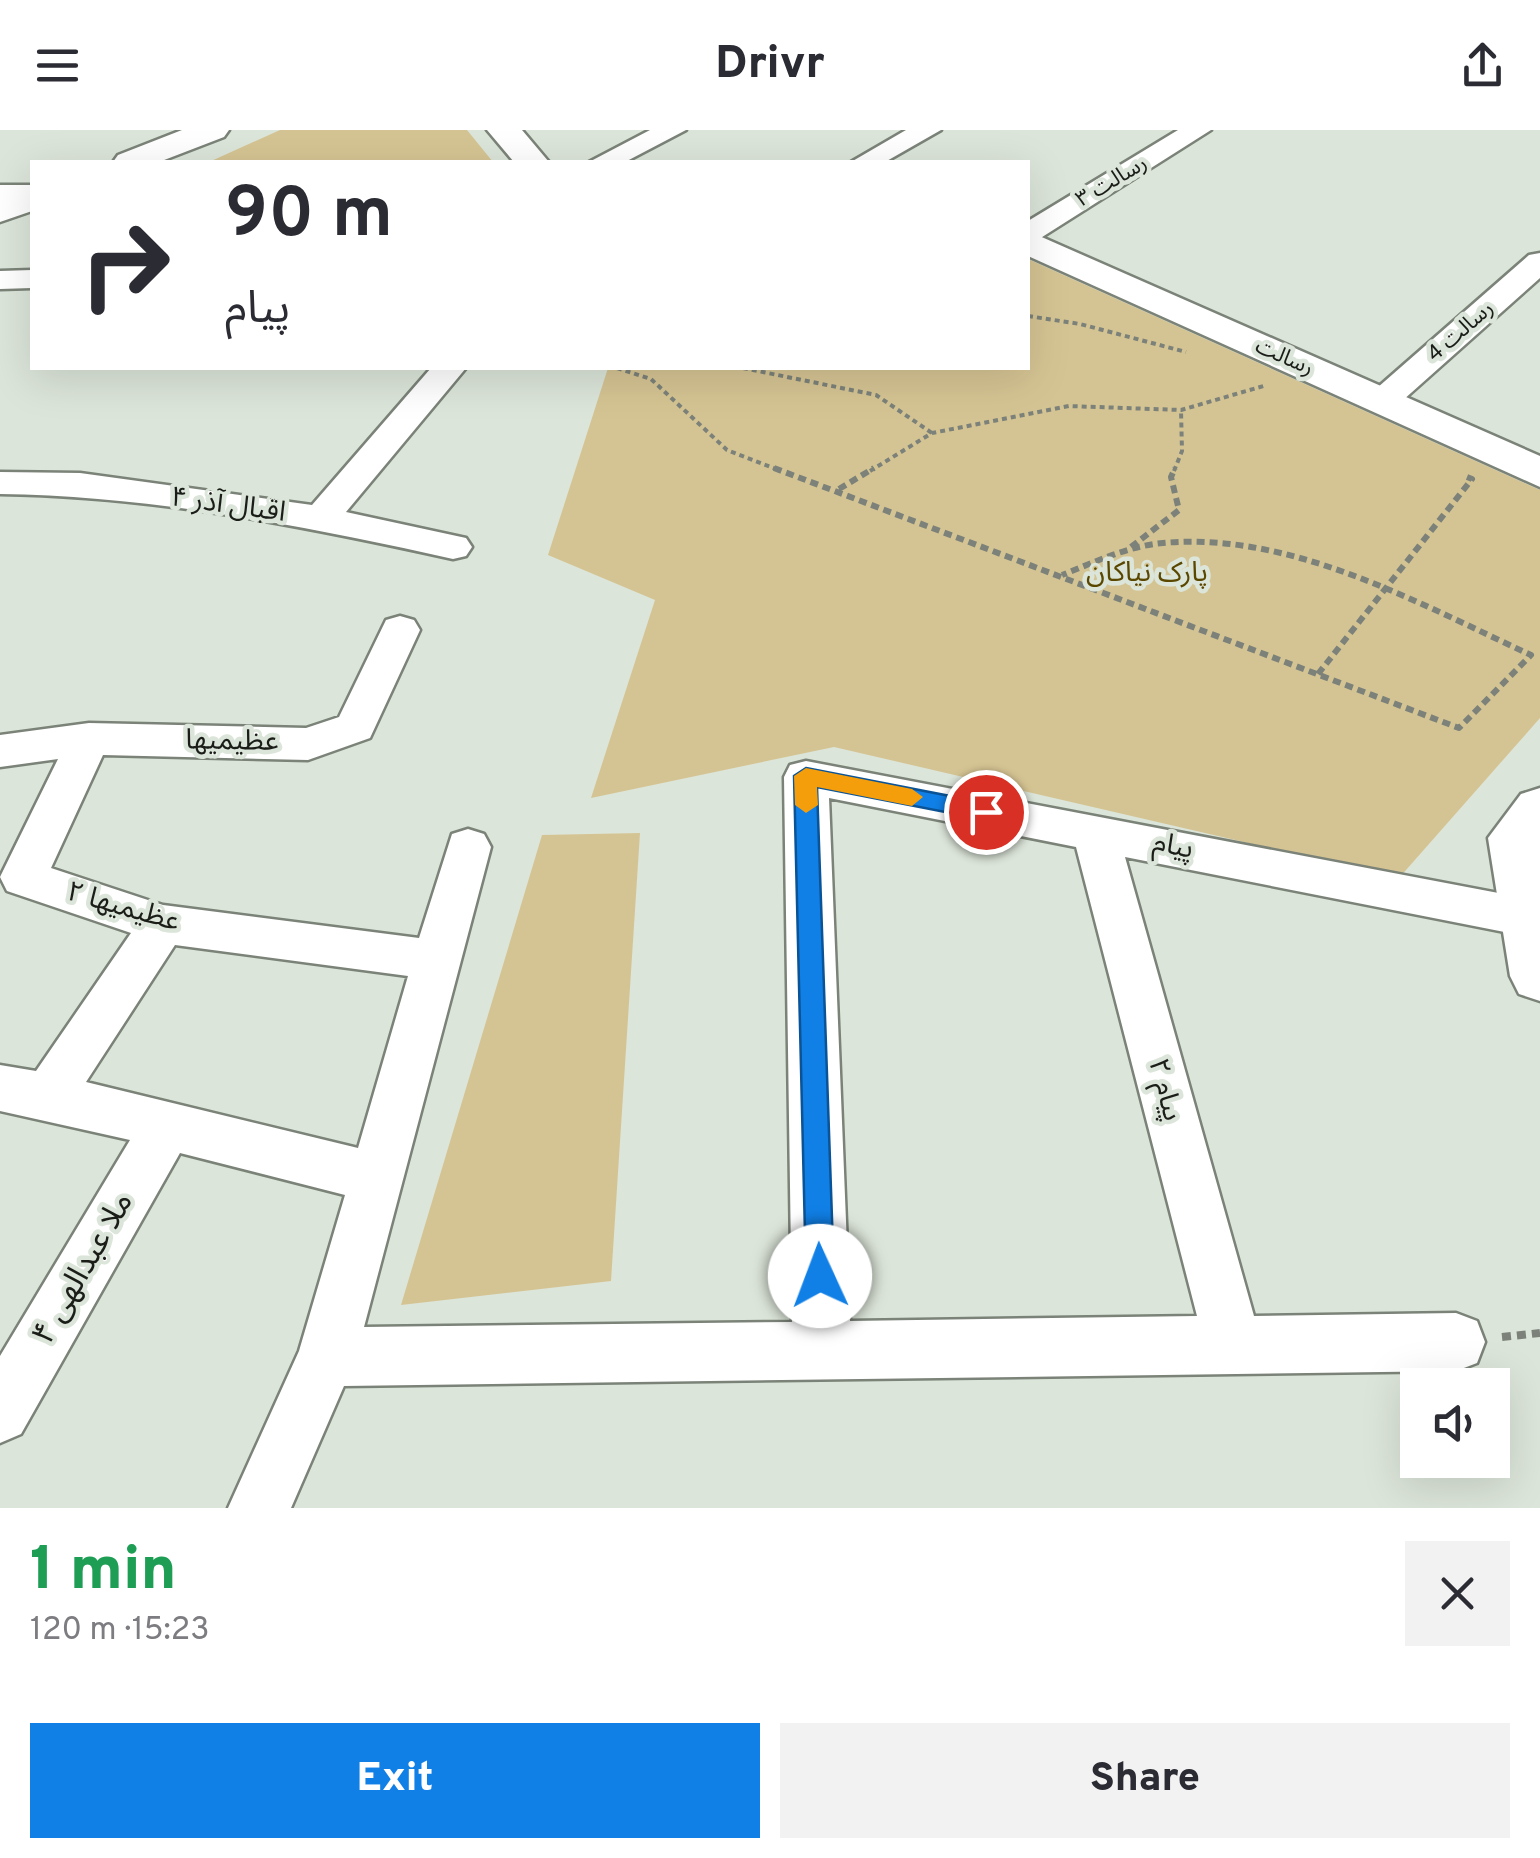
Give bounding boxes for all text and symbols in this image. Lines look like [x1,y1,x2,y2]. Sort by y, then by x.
text: Drivr [715,37,825,94]
icon: menu [30,38,85,93]
icon: share [1455,38,1510,93]
street label: رسالت ۳ [1071,150,1153,214]
text: 90 m [225,173,393,262]
icon: right [60,200,190,330]
text: پیام [225,282,290,339]
street label: رسالت 4 [1422,296,1500,368]
street label: رسالت [1251,333,1317,383]
street label: اقبال آذر ۴ [168,480,288,532]
park label: پارک نیاکان [1086,556,1208,592]
street label: عظیمیها [185,723,279,761]
pin [944,770,1029,855]
icon: arrive [959,785,1014,840]
street label: پیام [1150,825,1196,869]
street label: عظیمیها ۲ [62,875,184,941]
street label: پیام ۲ [1138,1055,1190,1125]
street label: ملا عبدالهی ۴ [24,1186,144,1352]
position arrow [768,1224,872,1328]
map controls [1400,1368,1510,1478]
button: sound [1400,1368,1510,1478]
text: 1 min [30,1535,177,1611]
button: close [1405,1541,1510,1646]
text: 120 m · 15:23 [30,1611,210,1651]
button: Exit [30,1723,760,1838]
button: Share [780,1723,1510,1838]

